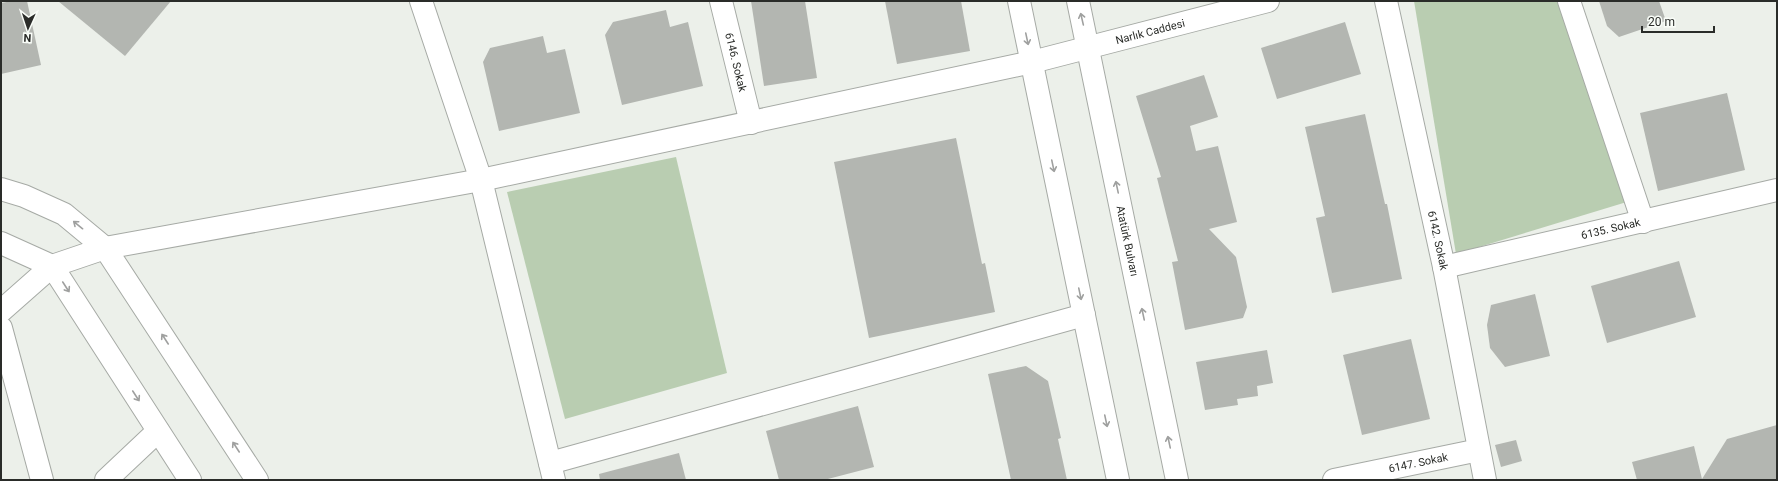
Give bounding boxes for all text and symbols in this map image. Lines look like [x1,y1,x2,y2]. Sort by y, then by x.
north arrow [8,8,48,48]
scale bar [1642,8,1714,34]
one-way arrow [1077,13,1085,26]
text: 20 m [1648,15,1675,29]
street label: Narlık Caddesi [1114,17,1186,47]
text: N [23,31,32,44]
street label: 6146. Sokak [722,31,749,94]
one-way arrow [1023,32,1031,45]
one-way arrow [1050,160,1058,173]
one-way arrow [1112,181,1120,194]
street label: Atatürk Bulvarı [1113,205,1141,277]
street label: 6142. Sokak [1425,210,1451,272]
street label: 6135. Sokak [1580,216,1642,242]
one-way arrow [72,221,83,230]
one-way arrow [62,281,70,293]
one-way arrow [1076,287,1084,300]
one-way arrow [1139,308,1147,321]
one-way arrow [161,333,169,344]
one-way arrow [132,390,140,401]
one-way arrow [1102,414,1110,427]
one-way arrow [1165,436,1173,449]
one-way arrow [232,442,240,453]
street label: 6147. Sokak [1387,451,1450,476]

